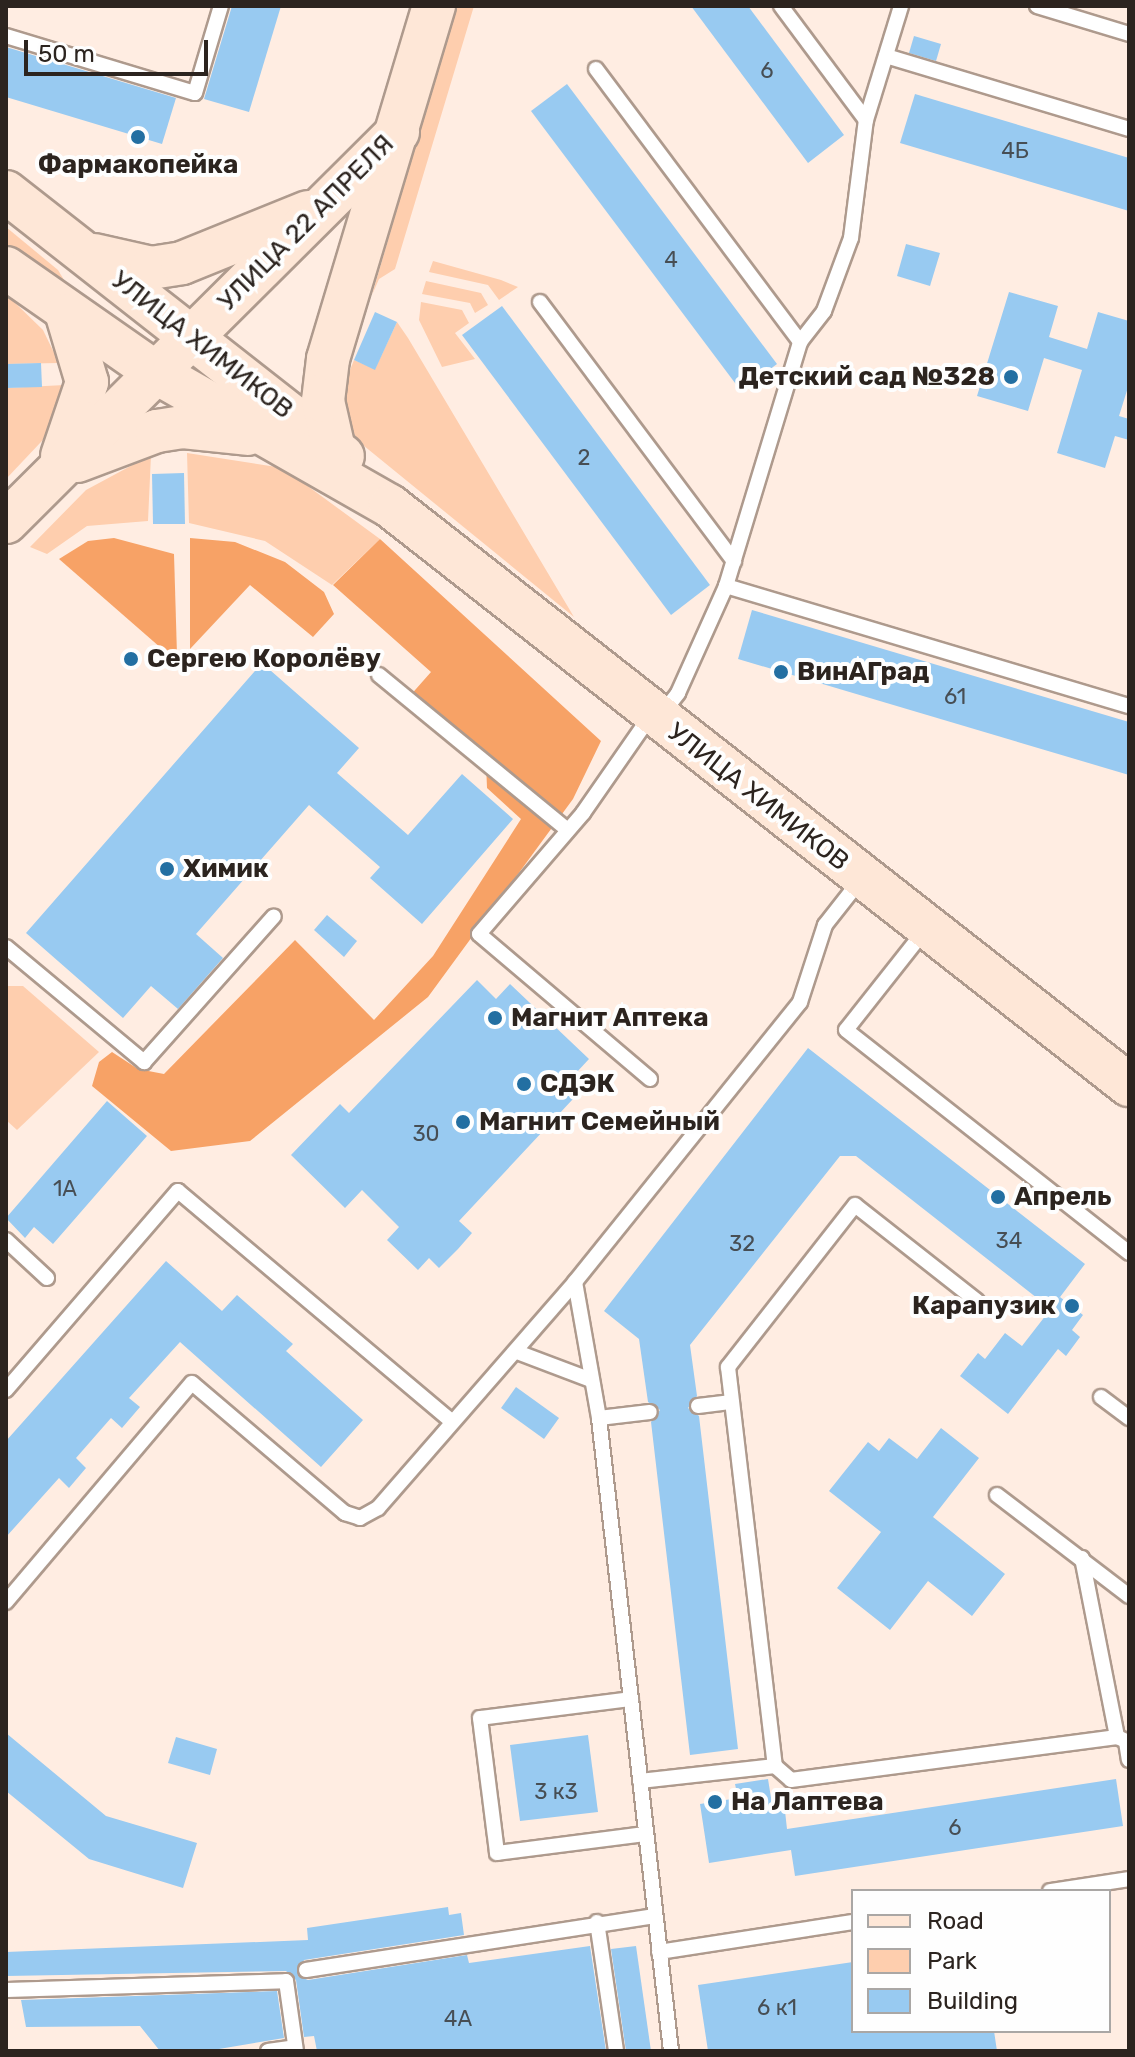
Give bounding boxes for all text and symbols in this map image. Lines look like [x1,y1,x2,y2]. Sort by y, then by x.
scale bar [28,24,212,74]
text: 50 m [38,40,95,68]
house number: 6 [760,58,774,84]
marker: Фармакопейка [129,128,147,146]
street label: УЛИЦА 22 АПРЕЛЯ [212,129,400,317]
house number: 4Б [1001,138,1029,164]
place label: Фармакопейка [38,149,238,181]
house number: 4 [664,247,678,273]
street label: УЛИЦА ХИМИКОВ [105,265,299,425]
place label: Детский сад №328 [738,361,995,393]
marker: Детский сад №328 [1002,368,1020,386]
house number: 2 [578,445,590,471]
place label: Сергею Королёву [147,643,381,675]
marker: Сергею Королёву [122,650,140,668]
place label: ВинАГрад [797,656,929,688]
marker: ВинАГрад [772,663,790,681]
house number: 61 [944,684,966,710]
street label: УЛИЦА ХИМИКОВ [661,717,855,877]
place label: Химик [183,853,269,885]
marker: Химик [158,860,176,878]
place label: Магнит Аптека [511,1002,709,1034]
marker: Магнит Аптека [486,1009,504,1027]
place label: СДЭК [540,1068,615,1100]
marker: СДЭК [515,1075,533,1093]
place label: Магнит Семейный [479,1106,720,1138]
marker: Магнит Семейный [454,1113,472,1131]
house number: 30 [412,1121,440,1147]
house number: 1А [53,1176,77,1202]
place label: Апрель [1014,1181,1111,1213]
marker: Апрель [989,1188,1007,1206]
house number: 34 [996,1228,1022,1254]
house number: 32 [729,1231,755,1257]
place label: Карапузик [912,1290,1056,1322]
marker: Карапузик [1063,1297,1081,1315]
house number: 3 к3 [534,1779,578,1805]
place label: На Лаптева [731,1786,884,1818]
marker: На Лаптева [706,1793,724,1811]
house number: 6 [948,1815,962,1841]
legend [851,1889,1111,2033]
text: Road [927,1907,984,1935]
text: Park [927,1947,977,1975]
text: Building [927,1987,1018,2015]
house number: 6 к1 [757,1995,797,2021]
house number: 4А [444,2006,472,2032]

